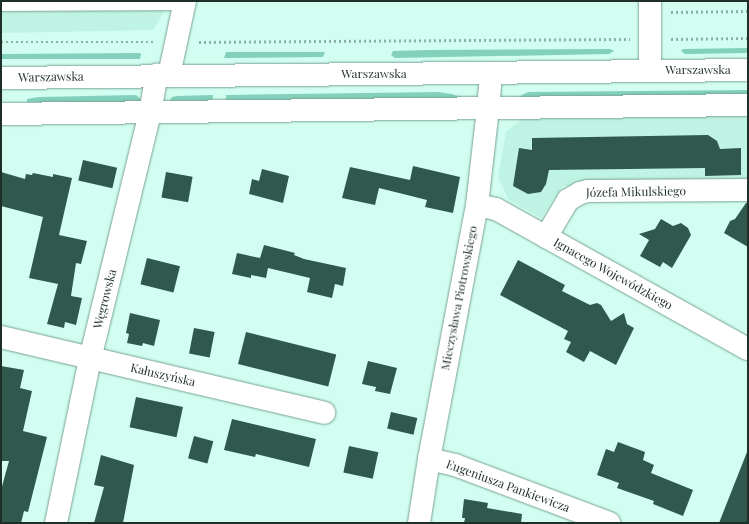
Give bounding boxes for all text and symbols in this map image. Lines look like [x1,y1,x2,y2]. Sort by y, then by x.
street label: Warszawska [665,63,731,77]
street label: Warszawska [341,67,407,81]
street label: Warszawska [18,69,84,85]
street label: Józefa Mikulskiego [586,184,686,200]
street label: Mieczysława Piotrowskiego [438,225,480,371]
street label: Ignacego Wojewódzkiego [551,235,675,313]
street label: Węgrowska [91,268,119,330]
street label: Kałuszyńska [129,361,197,389]
street label: Eugeniusza Pankiewicza [444,457,572,515]

